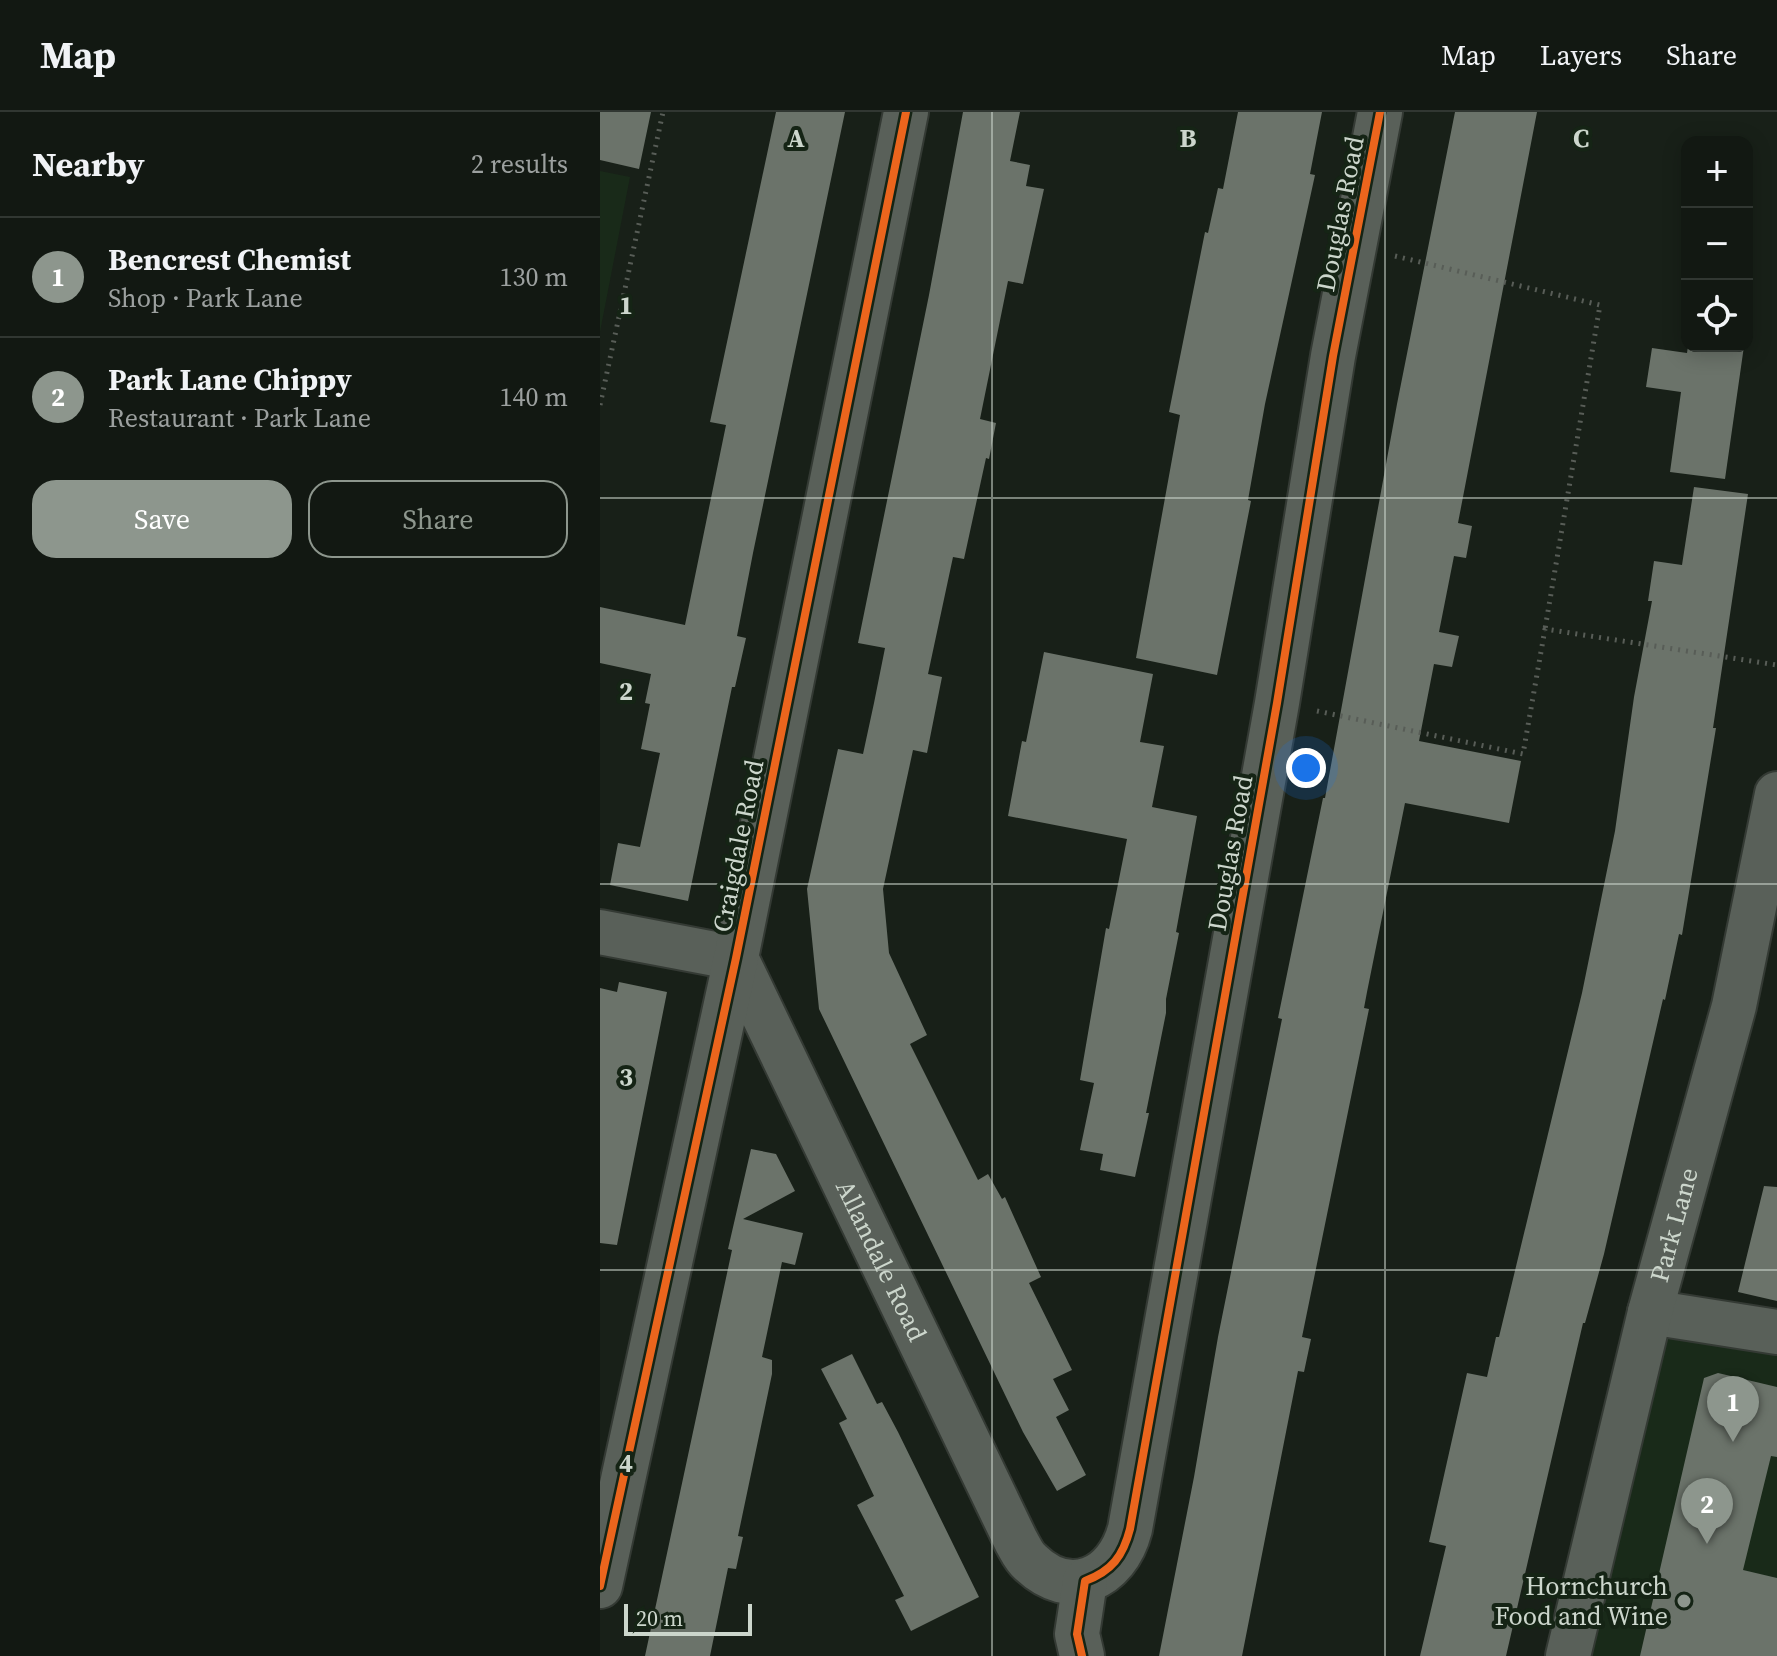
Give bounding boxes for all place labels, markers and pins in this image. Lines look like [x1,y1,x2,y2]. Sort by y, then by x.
pin: 1 [1707,1376,1759,1442]
pin: 2 [1681,1478,1733,1544]
place label: Hornchurch Food and Wine [1495,1568,1668,1634]
marker: Hornchurch Food and Wine [1675,1592,1693,1610]

